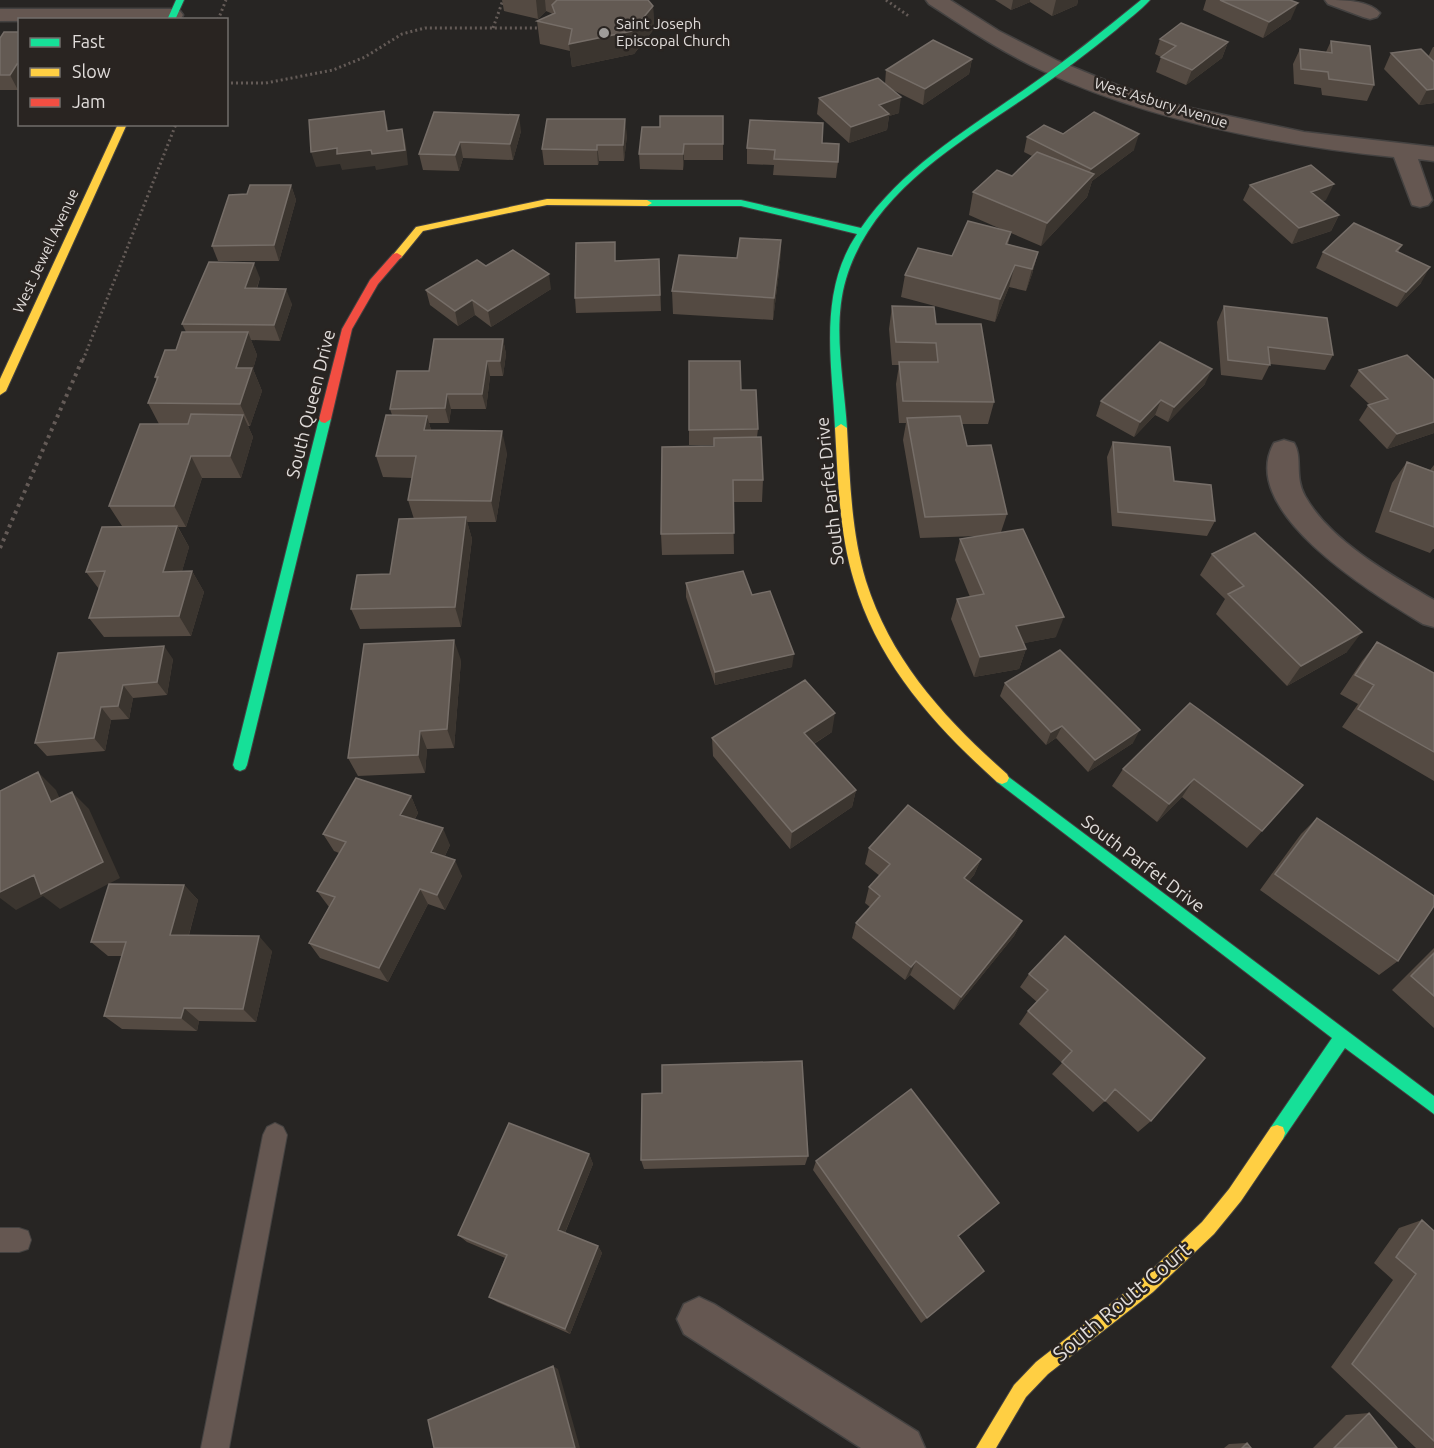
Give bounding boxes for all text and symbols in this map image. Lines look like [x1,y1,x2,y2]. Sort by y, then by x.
place label: Saint Joseph Episcopal Church [616,15,730,49]
legend [18,18,228,126]
marker: Saint Joseph Episcopal Church [597,26,611,40]
text: Fast [72,31,105,51]
text: Slow [72,61,111,81]
street label: West Asbury Avenue [1092,74,1230,131]
text: Jam [72,91,106,111]
street label: West Jewell Avenue [9,186,82,316]
street label: South Queen Drive [282,327,339,481]
street label: South Parfet Drive [811,416,847,566]
street label: South Parfet Drive [1078,810,1209,916]
street label: South Routt Court [1048,1237,1195,1366]

